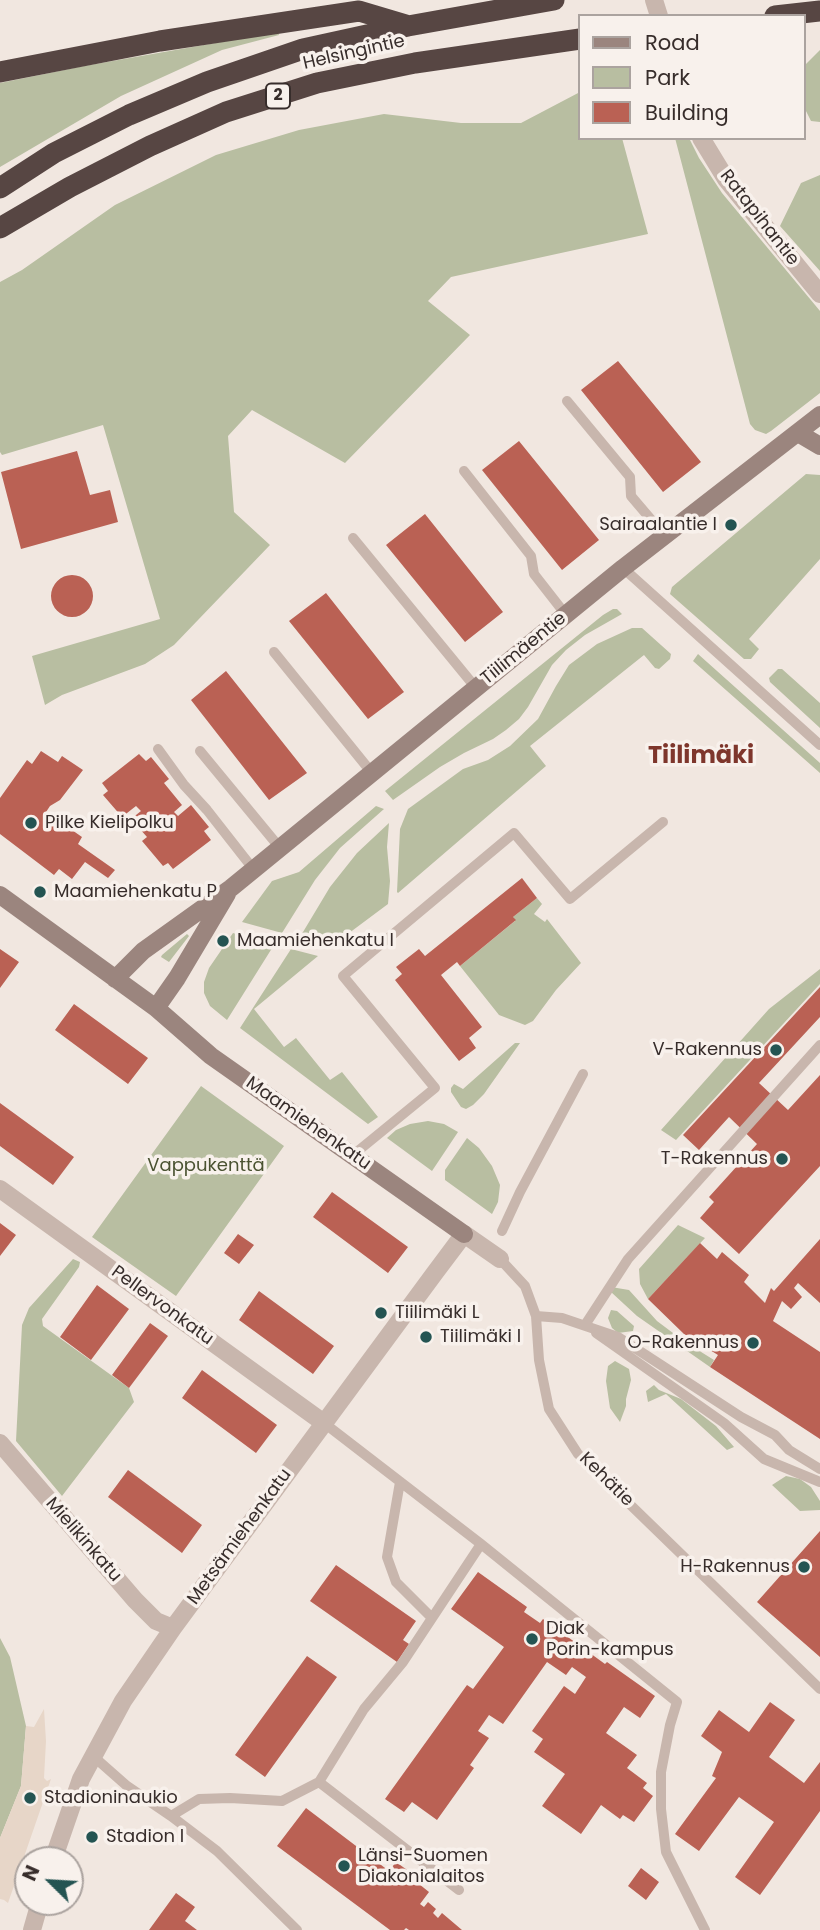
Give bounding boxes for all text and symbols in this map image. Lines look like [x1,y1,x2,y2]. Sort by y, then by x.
legend [578,14,806,140]
text: Road [645,28,700,57]
street label: Helsingintie [301,31,407,75]
text: Park [645,63,690,92]
road number: 2 [266,83,290,108]
text: Building [645,98,729,127]
street label: Ratapihantie [715,166,803,270]
place label: Sairaalantie I [599,514,717,536]
marker: Sairaalantie I [723,517,739,533]
street label: Tiilimäentie [477,608,571,690]
district label: Tiilimäki [648,743,754,771]
place label: Pilke Kielipolku [45,812,174,834]
marker: Pilke Kielipolku [23,815,39,831]
place label: Maamiehenkatu P [54,881,217,903]
marker: Maamiehenkatu P [32,884,48,900]
place label: Maamiehenkatu I [237,930,394,952]
marker: Maamiehenkatu I [215,933,231,949]
place label: V-Rakennus [652,1039,762,1061]
marker: V-Rakennus [768,1042,784,1058]
street label: Maamiehenkatu [241,1073,375,1175]
place label: T-Rakennus [661,1148,768,1170]
marker: T-Rakennus [774,1151,790,1167]
park label: Vappukenttä [147,1155,265,1177]
street label: Pellervonkatu [107,1262,217,1350]
place label: Tiilimäki L [395,1302,479,1324]
marker: Tiilimäki L [373,1305,389,1321]
place label: Tiilimäki I [440,1326,521,1348]
marker: Tiilimäki I [418,1329,434,1345]
place label: O-Rakennus [627,1332,739,1354]
marker: O-Rakennus [745,1335,761,1351]
street label: Kehätie [574,1448,638,1512]
street label: Metsämiehenkatu [183,1465,297,1609]
street label: Mielikinkatu [41,1493,125,1587]
place label: H-Rakennus [680,1556,790,1578]
marker: H-Rakennus [796,1559,812,1575]
place label: Diak Porin-kampus [546,1618,674,1660]
marker: Diak Porin-kampus [524,1631,540,1647]
place label: Stadioninaukio [44,1787,178,1809]
marker: Stadioninaukio [22,1790,38,1806]
place label: Stadion I [106,1826,184,1848]
marker: Stadion I [84,1829,100,1845]
place label: Länsi-Suomen Diakonialaitos [358,1845,488,1888]
north arrow [14,1846,84,1916]
marker: Länsi-Suomen Diakonialaitos [336,1858,352,1874]
text: N [16,1861,46,1885]

